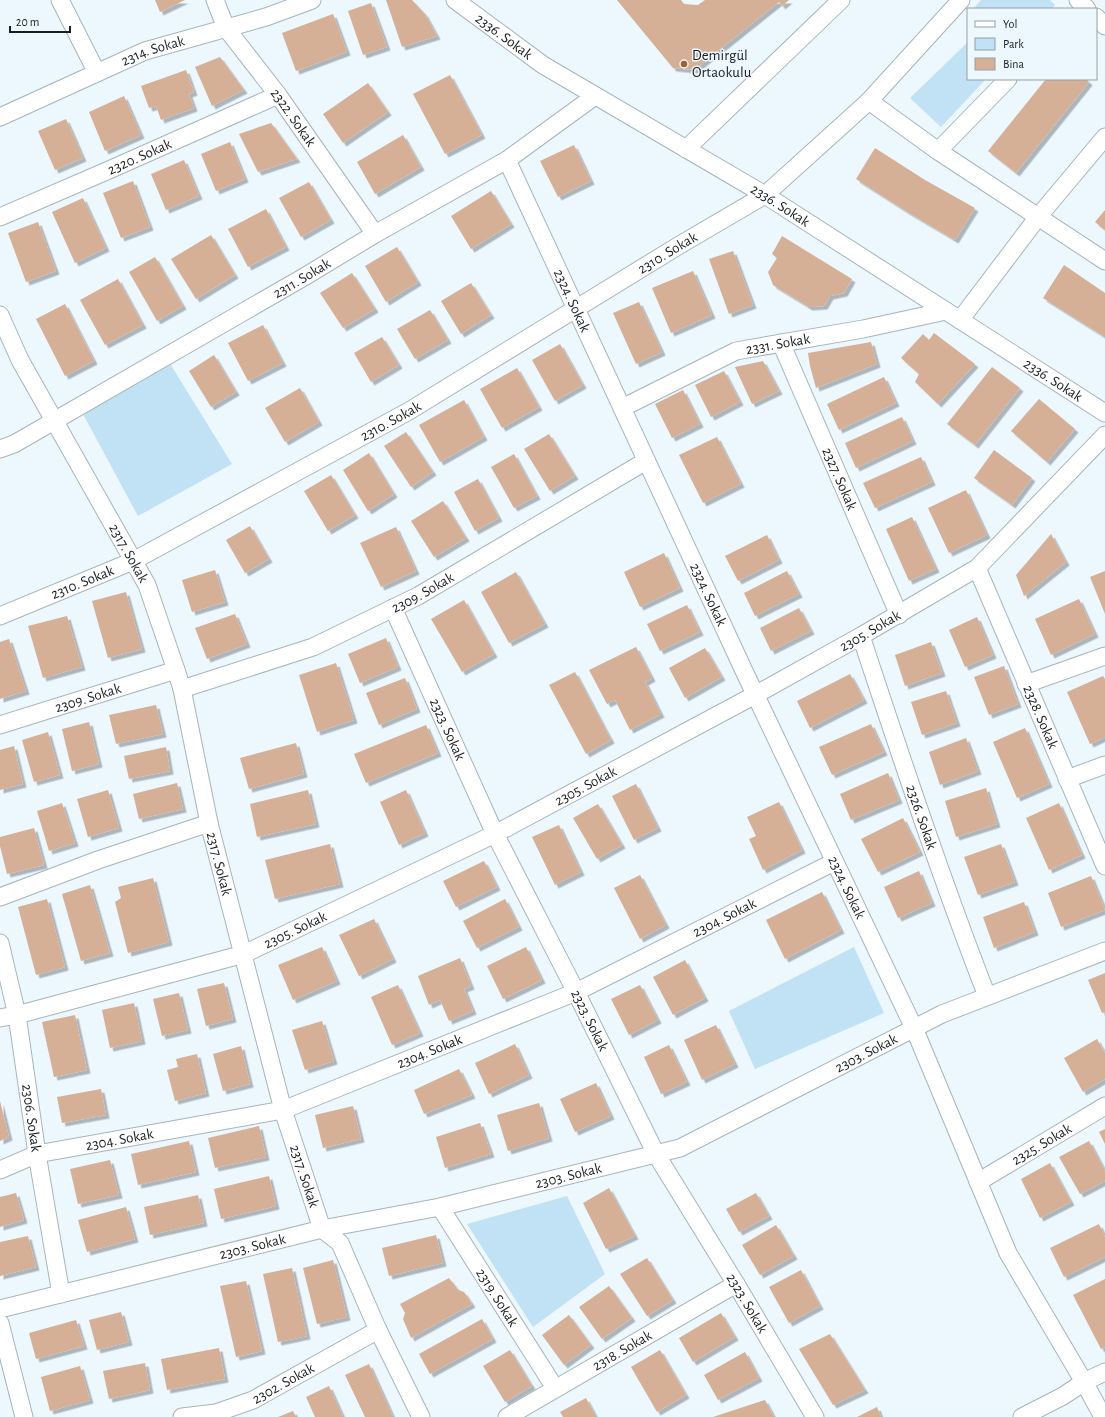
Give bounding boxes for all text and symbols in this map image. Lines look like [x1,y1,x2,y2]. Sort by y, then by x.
scale bar [10,8,70,34]
legend [967,8,1097,80]
street label: 2336. Sokak [473,10,535,62]
text: 20 m [16,16,39,28]
text: Yol [1003,18,1017,30]
street label: 2314. Sokak [119,33,186,68]
text: Park [1003,38,1024,50]
place label: Demirgül Ortaokulu [692,48,752,80]
text: Bina [1003,58,1025,70]
marker: Demirgül Ortaokulu [679,59,689,69]
street label: 2322. Sokak [268,85,319,149]
street label: 2320. Sokak [105,136,174,177]
street label: 2336. Sokak [748,181,813,229]
street label: 2310. Sokak [635,229,700,276]
street label: 2311. Sokak [270,255,333,301]
street label: 2324. Sokak [551,267,593,335]
street label: 2331. Sokak [745,331,811,357]
street label: 2336. Sokak [1021,355,1085,404]
street label: 2310. Sokak [358,398,423,444]
street label: 2327. Sokak [820,445,860,512]
street label: 2317. Sokak [107,521,152,585]
street label: 2324. Sokak [688,561,730,628]
street label: 2310. Sokak [49,562,116,602]
street label: 2309. Sokak [389,569,456,615]
street label: 2305. Sokak [837,607,903,654]
street label: 2309. Sokak [53,680,123,715]
street label: 2328. Sokak [1021,683,1061,751]
street label: 2323. Sokak [427,696,468,763]
street label: 2305. Sokak [552,763,619,808]
street label: 2326. Sokak [904,783,940,852]
street label: 2317. Sokak [204,830,235,897]
street label: 2324. Sokak [826,854,868,921]
street label: 2304. Sokak [690,895,758,939]
street label: 2305. Sokak [261,908,329,951]
street label: 2323. Sokak [569,987,611,1053]
street label: 2304. Sokak [395,1031,464,1071]
street label: 2303. Sokak [833,1031,900,1075]
street label: 2306. Sokak [20,1083,44,1153]
street label: 2325. Sokak [1009,1120,1074,1168]
street label: 2304. Sokak [84,1126,155,1153]
street label: 2317. Sokak [287,1143,322,1209]
street label: 2303. Sokak [534,1160,603,1191]
street label: 2303. Sokak [218,1231,287,1262]
street label: 2319. Sokak [473,1266,521,1329]
street label: 2323. Sokak [724,1271,771,1336]
street label: 2318. Sokak [590,1327,654,1373]
street label: 2302. Sokak [250,1360,317,1406]

